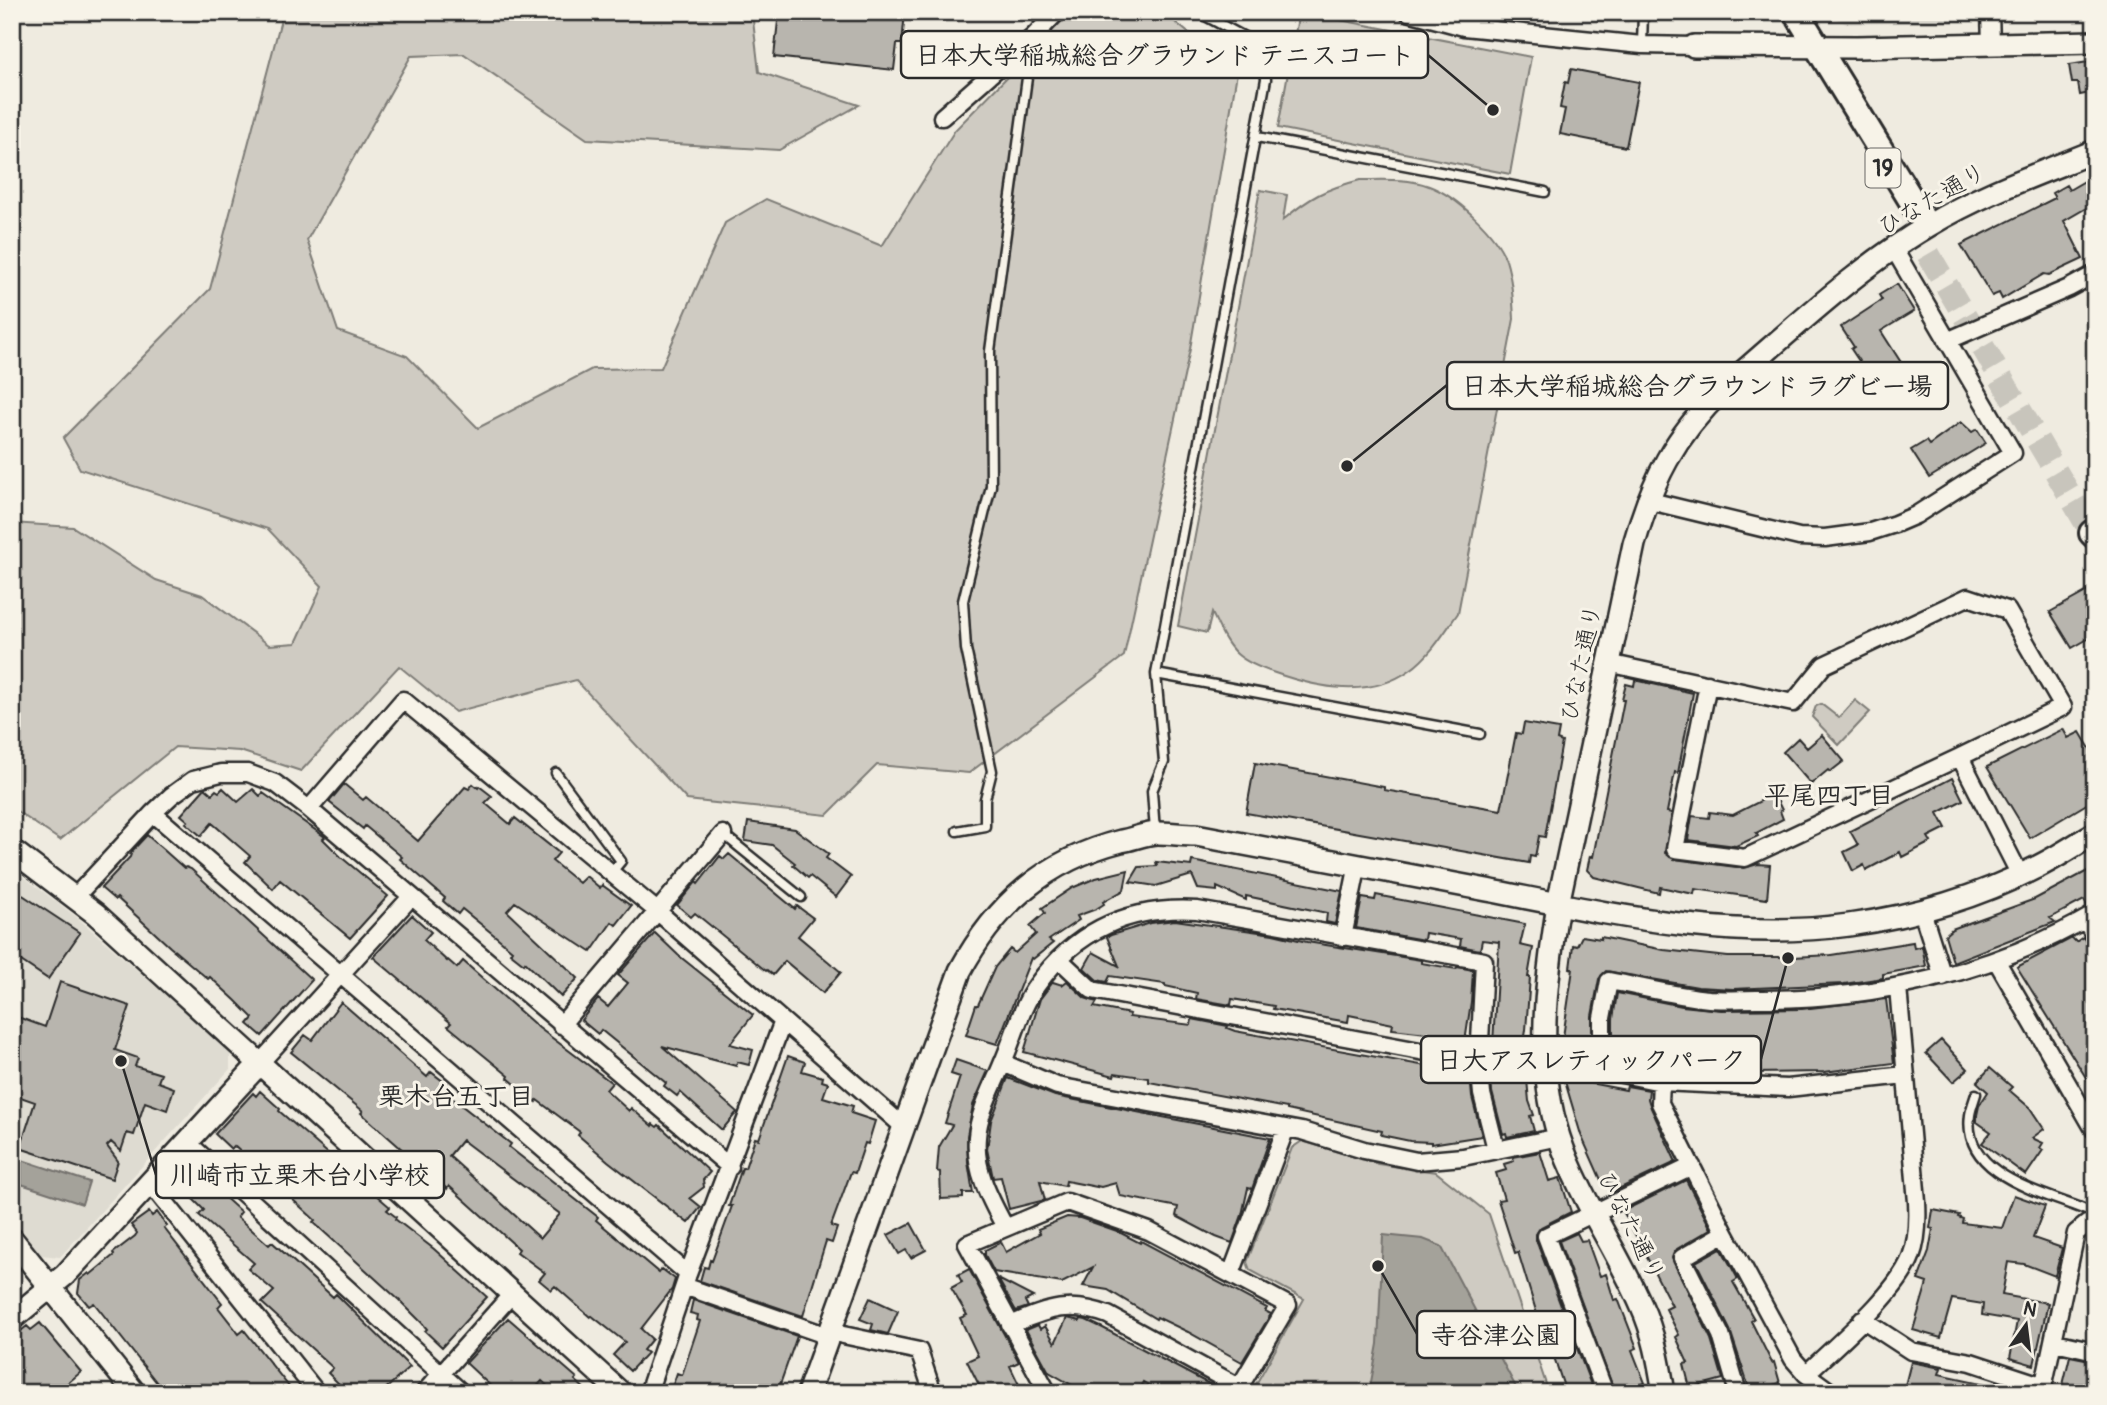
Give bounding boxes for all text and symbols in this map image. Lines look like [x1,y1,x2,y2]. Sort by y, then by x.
callout: 日本大学稲城総合グラウンド テニスコート [901,31,1428,78]
text: 日本大学稲城総合グラウンド テニスコート [915,40,1415,72]
road number: 19 [1866,148,1900,188]
street label: ひなた通り [1873,157,1991,242]
callout: 日本大学稲城総合グラウンド ラグビー場 [1447,362,1948,409]
text: 日本大学稲城総合グラウンド ラグビー場 [1461,371,1933,403]
street label: ひなた通り [1555,601,1608,725]
district label: 平尾四丁目 [1764,780,1894,812]
callout: 日大アスレティックパーク [1421,1036,1761,1083]
text: 日大アスレティックパーク [1436,1045,1746,1077]
district label: 栗木台五丁目 [378,1081,534,1113]
callout: 川崎市立栗木台小学校 [156,1151,444,1198]
text: 川崎市立栗木台小学校 [170,1160,430,1192]
street label: ひなた通り [1590,1166,1671,1286]
north arrow [1992,1290,2062,1360]
text: N [2021,1296,2039,1323]
callout: 寺谷津公園 [1417,1311,1575,1358]
text: 寺谷津公園 [1431,1320,1561,1352]

